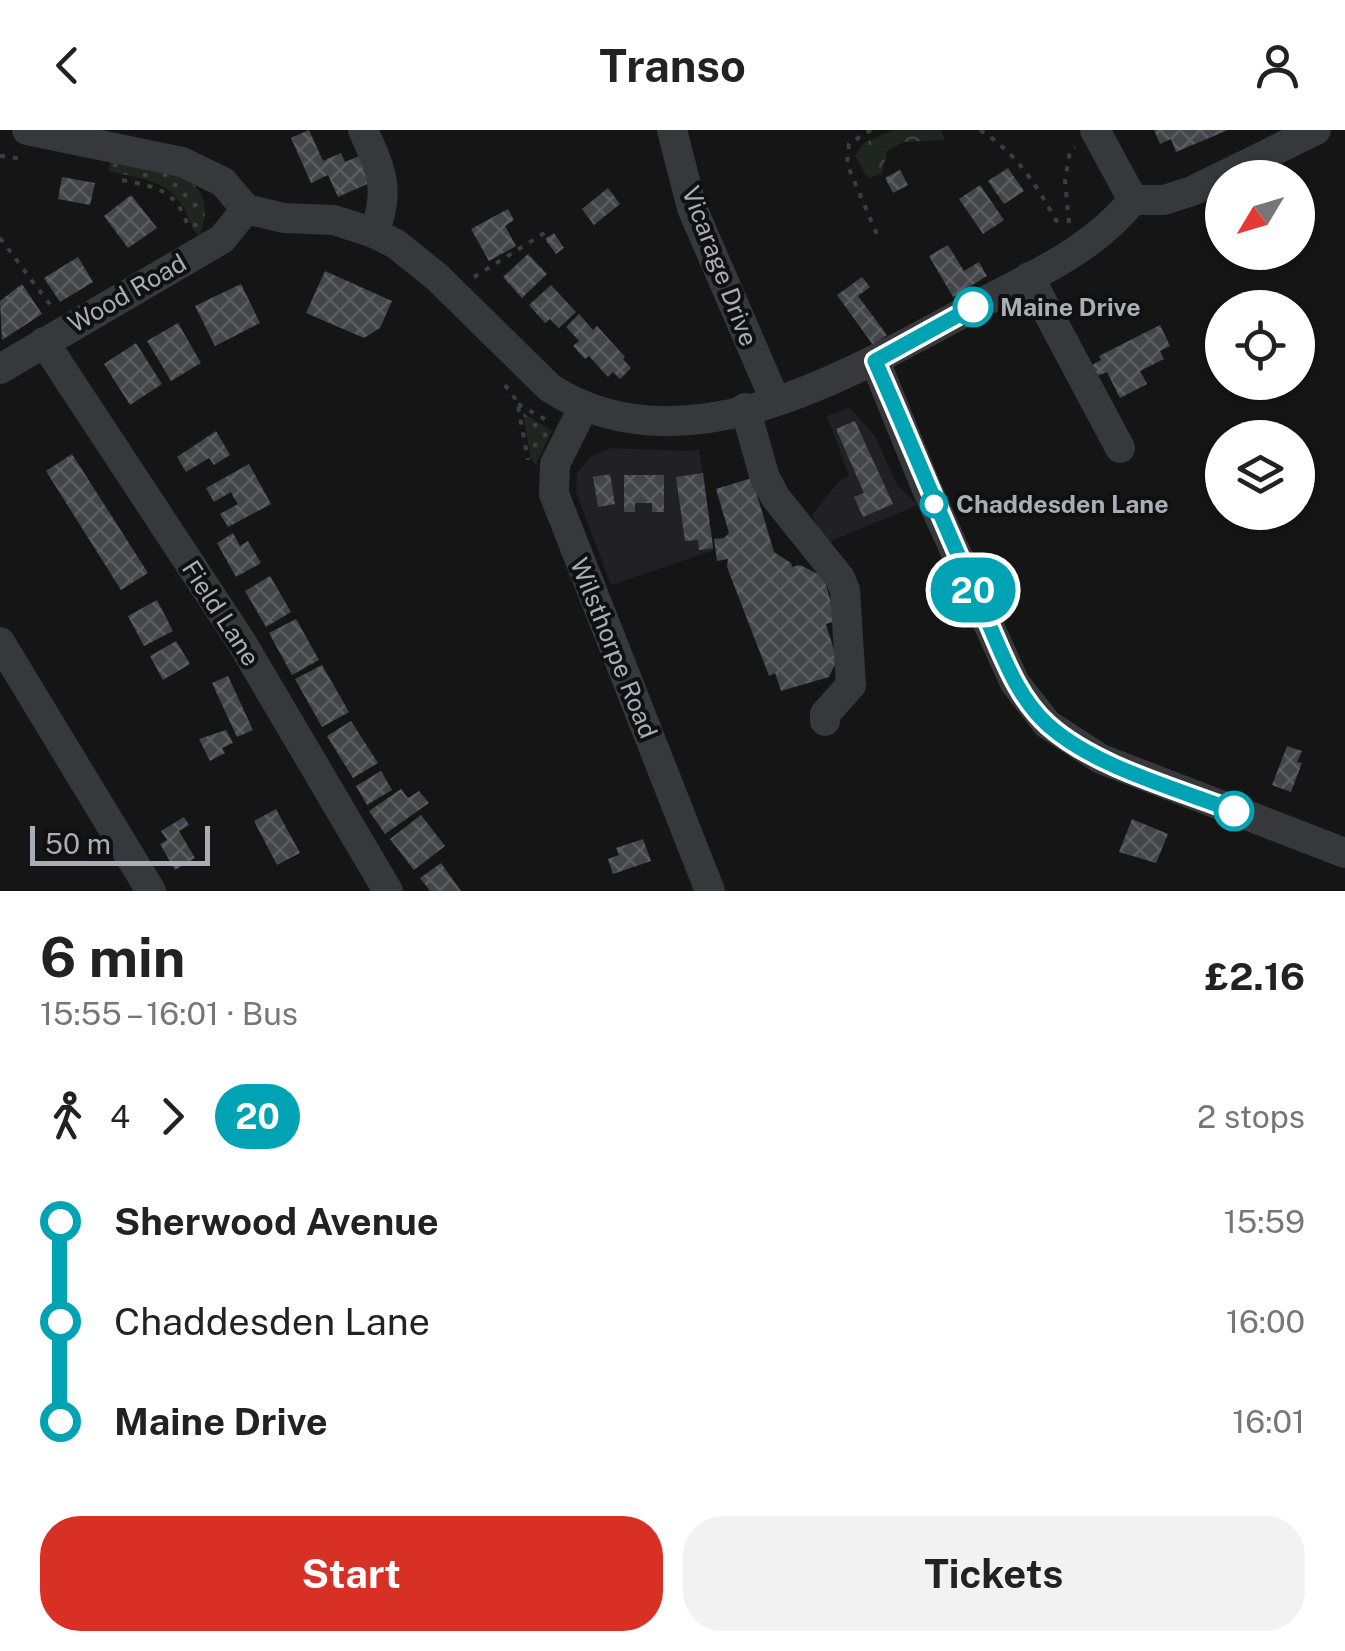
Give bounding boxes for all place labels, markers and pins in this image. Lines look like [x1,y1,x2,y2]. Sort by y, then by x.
marker: Maine Drive [954,288,992,326]
place label: Maine Drive [1000,292,1141,322]
place label: Chaddesden Lane [956,489,1169,519]
marker: Chaddesden Lane [921,491,947,517]
unlabelled marker [1215,792,1253,830]

